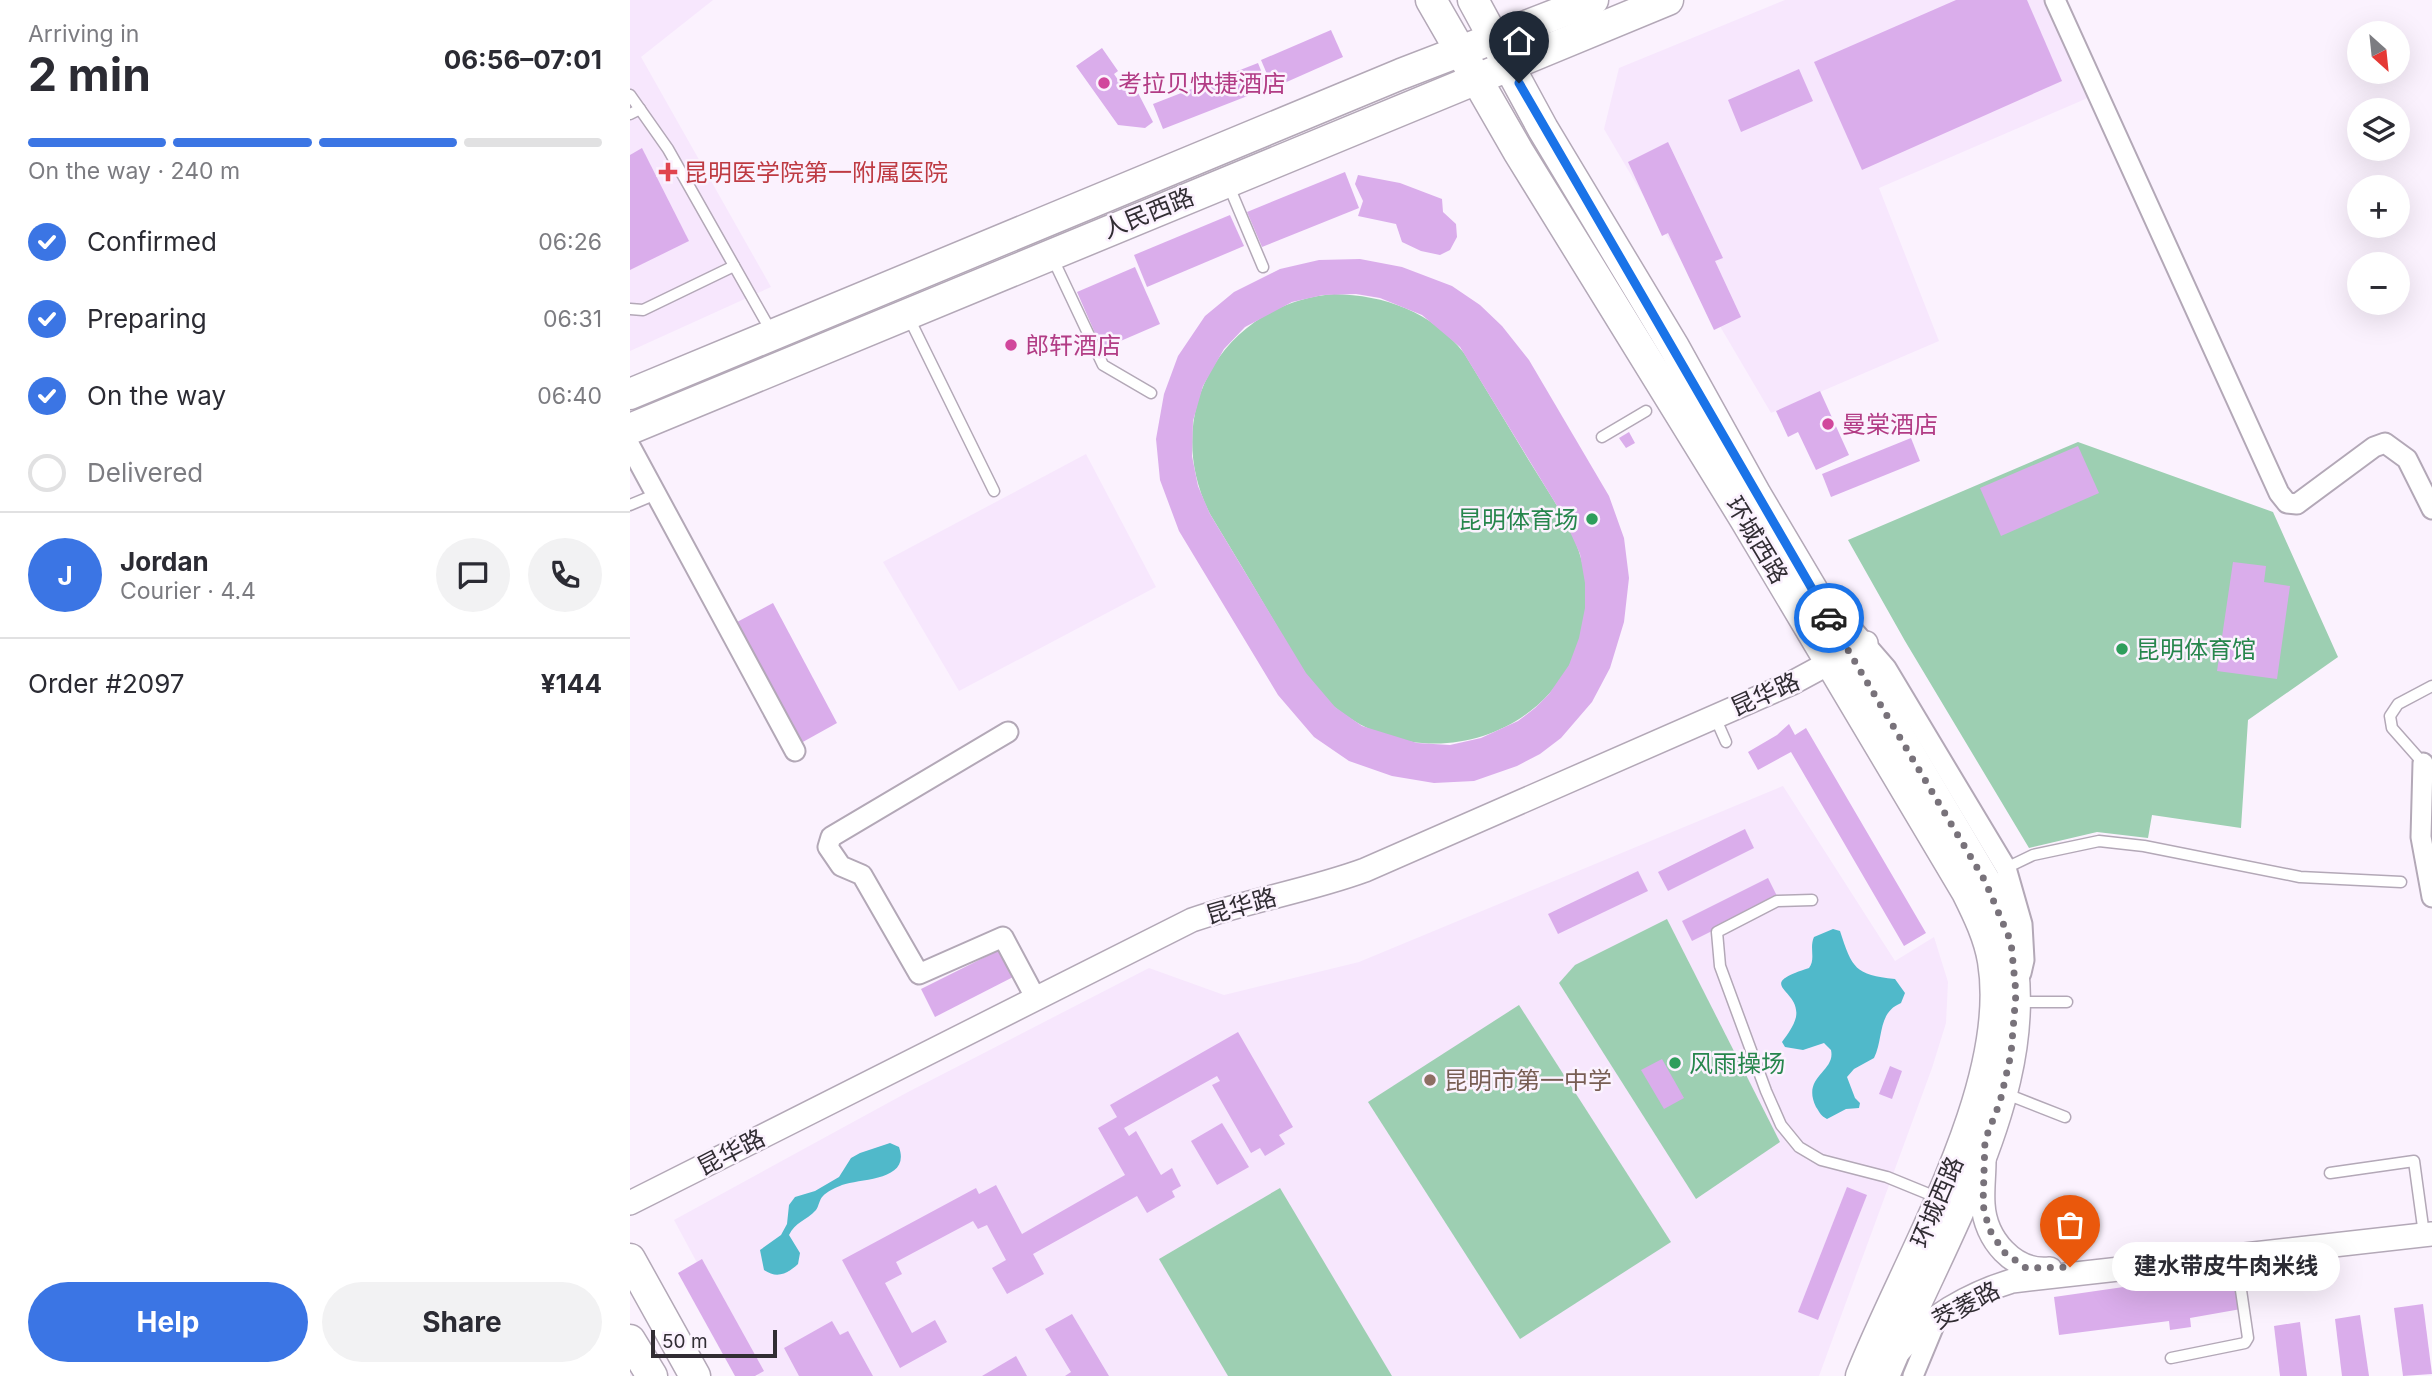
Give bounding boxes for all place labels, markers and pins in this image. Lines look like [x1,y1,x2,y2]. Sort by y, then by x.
pin [1489,11,1549,83]
place label: 考拉贝快捷酒店 [1118,69,1286,98]
marker: 考拉贝快捷酒店 [1096,75,1112,91]
place label: 昆明医学院第一附属医院 [684,158,948,187]
marker: 昆明医学院第一附属医院 [658,162,678,182]
place label: 郎轩酒店 [1025,331,1121,360]
marker: 郎轩酒店 [1003,337,1019,353]
place label: 曼棠酒店 [1842,410,1938,439]
marker: 曼棠酒店 [1820,416,1836,432]
place label: 昆明体育场 [1458,505,1578,534]
marker: 昆明体育场 [1584,511,1600,527]
place label: 昆明体育馆 [2136,635,2256,664]
marker: 昆明体育馆 [2114,641,2130,657]
place label: 风雨操场 [1689,1049,1785,1078]
marker: 风雨操场 [1667,1055,1683,1071]
place label: 昆明市第一中学 [1444,1066,1612,1095]
marker: 昆明市第一中学 [1422,1072,1438,1088]
pin [2040,1195,2100,1267]
callout: 建水带皮牛肉米线 [2112,1242,2340,1292]

